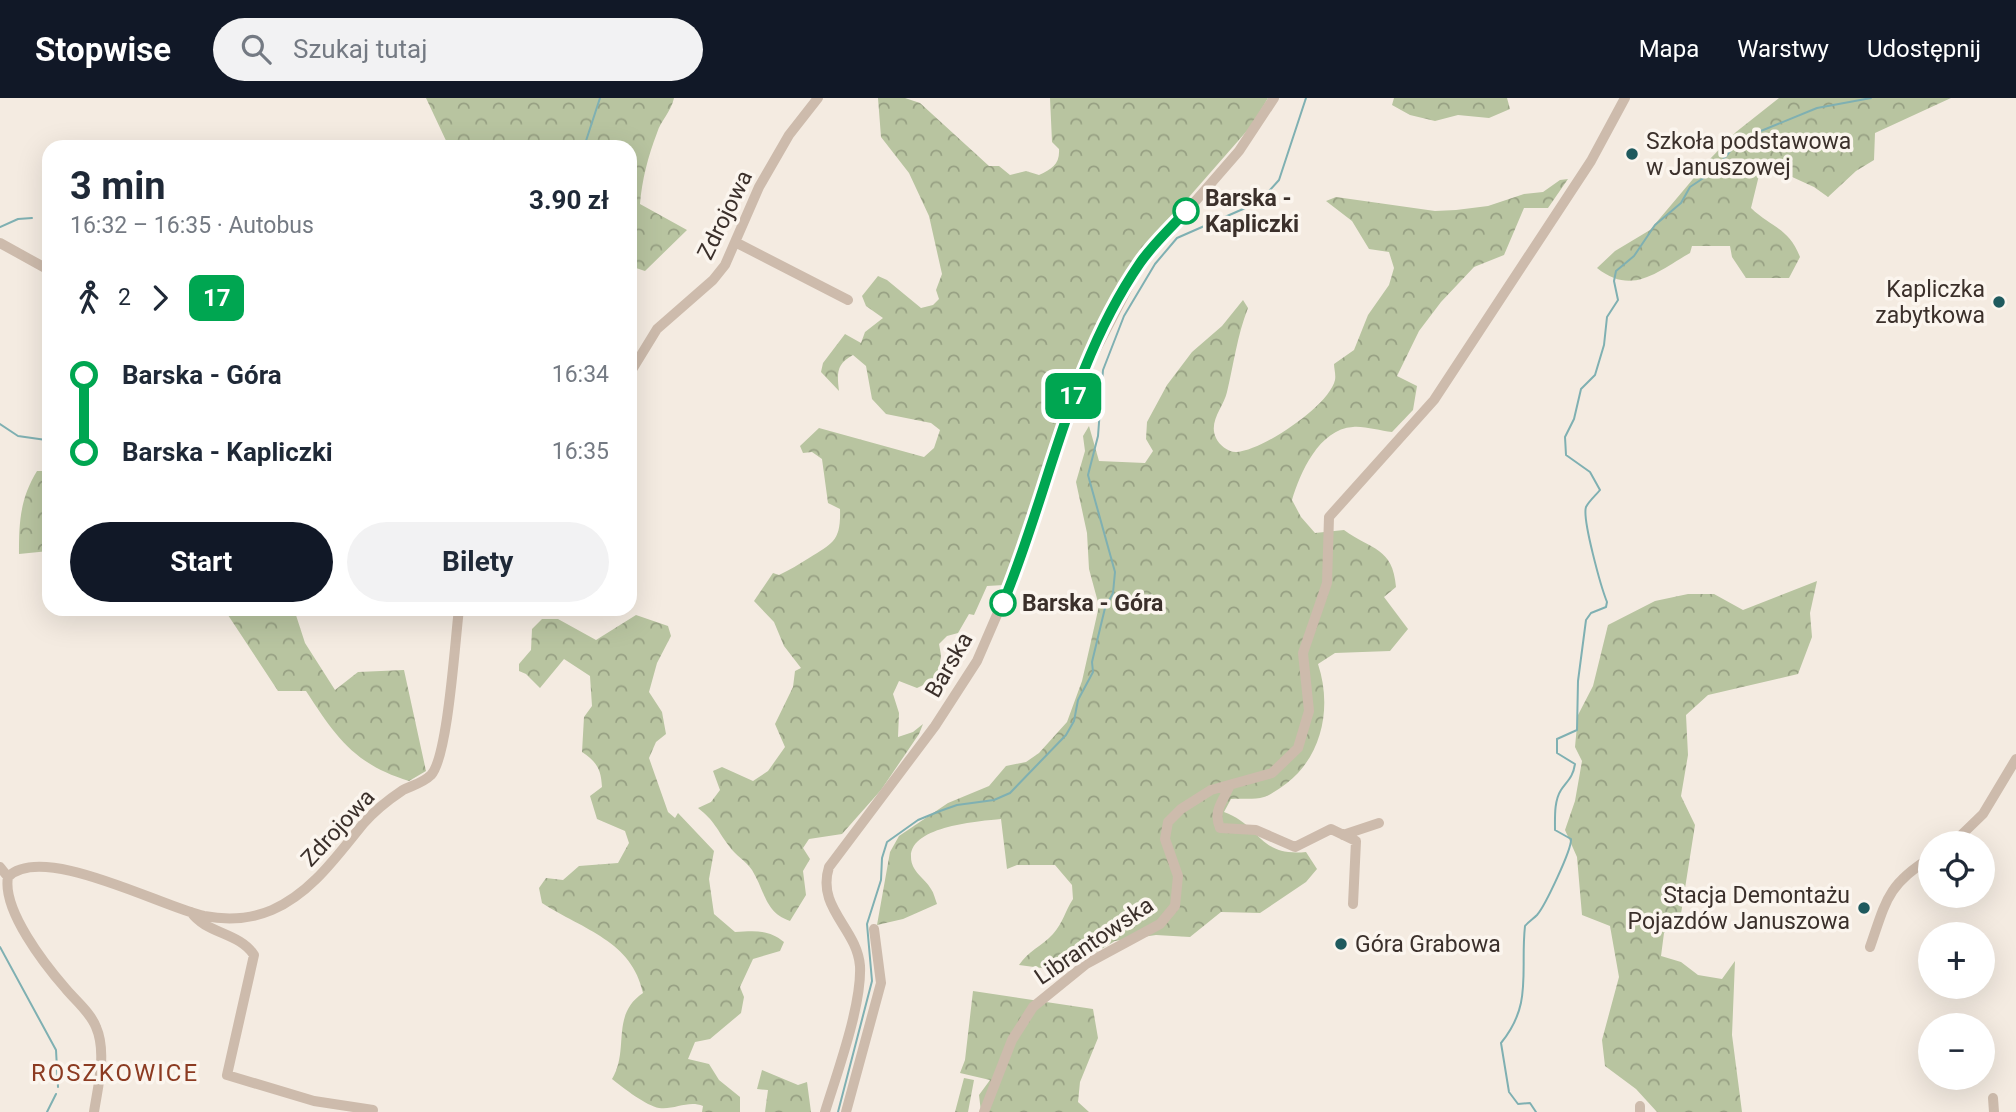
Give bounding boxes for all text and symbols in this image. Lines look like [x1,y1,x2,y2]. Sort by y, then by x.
search box [213,18,703,81]
text: Stopwise [35,30,171,69]
icon: search [237,30,275,68]
text: Szukaj tutaj [293,34,427,64]
text: Mapa [1639,35,1699,63]
text: Warstwy [1737,35,1829,63]
text: Udostępnij [1867,35,1981,63]
place label: Szkoła podstawowa w Januszowej [1646,128,1851,181]
marker: Szkoła podstawowa w Januszowej [1624,146,1640,162]
text: 3 min [70,164,166,208]
street label: Zdrojowa [692,166,758,264]
text: 3.90 zł [529,185,609,215]
place label: Barska - Kapliczki [1205,185,1299,238]
marker: Barska - Kapliczki [1173,198,1199,224]
text: 16:32 – 16:35 · Autobus [70,212,314,239]
place label: Kapliczka zabytkowa [1875,276,1985,329]
icon: walk [70,279,108,317]
icon: forward [141,279,179,317]
text: 2 [118,284,131,311]
text: 17 [203,284,230,312]
marker: Kapliczka zabytkowa [1991,294,2007,310]
text: Barska - Góra [122,360,282,390]
text: 16:34 [552,361,609,388]
line badge: 17 [1042,373,1104,419]
text: 17 [1059,382,1087,410]
text: Barska - Kapliczki [122,437,333,467]
text: 16:35 [552,438,609,465]
button: Start [70,522,333,602]
button: Bilety [347,522,609,602]
marker: Barska - Góra [990,590,1016,616]
place label: Barska - Góra [1022,590,1163,617]
street label: Barska [920,628,978,702]
street label: Zdrojowa [296,784,380,872]
map controls [1918,831,1995,1090]
button: locate [1918,831,1995,908]
place label: Stacja Demontażu Pojazdów Januszowa [1628,882,1850,935]
street label: Librantowska [1030,891,1158,991]
marker: Stacja Demontażu Pojazdów Januszowa [1856,900,1872,916]
button: + [1918,922,1995,999]
place label: Góra Grabowa [1355,931,1501,958]
marker: Góra Grabowa [1333,936,1349,952]
button: − [1918,1013,1995,1090]
district label: ROSZKOWICE [31,1059,199,1087]

